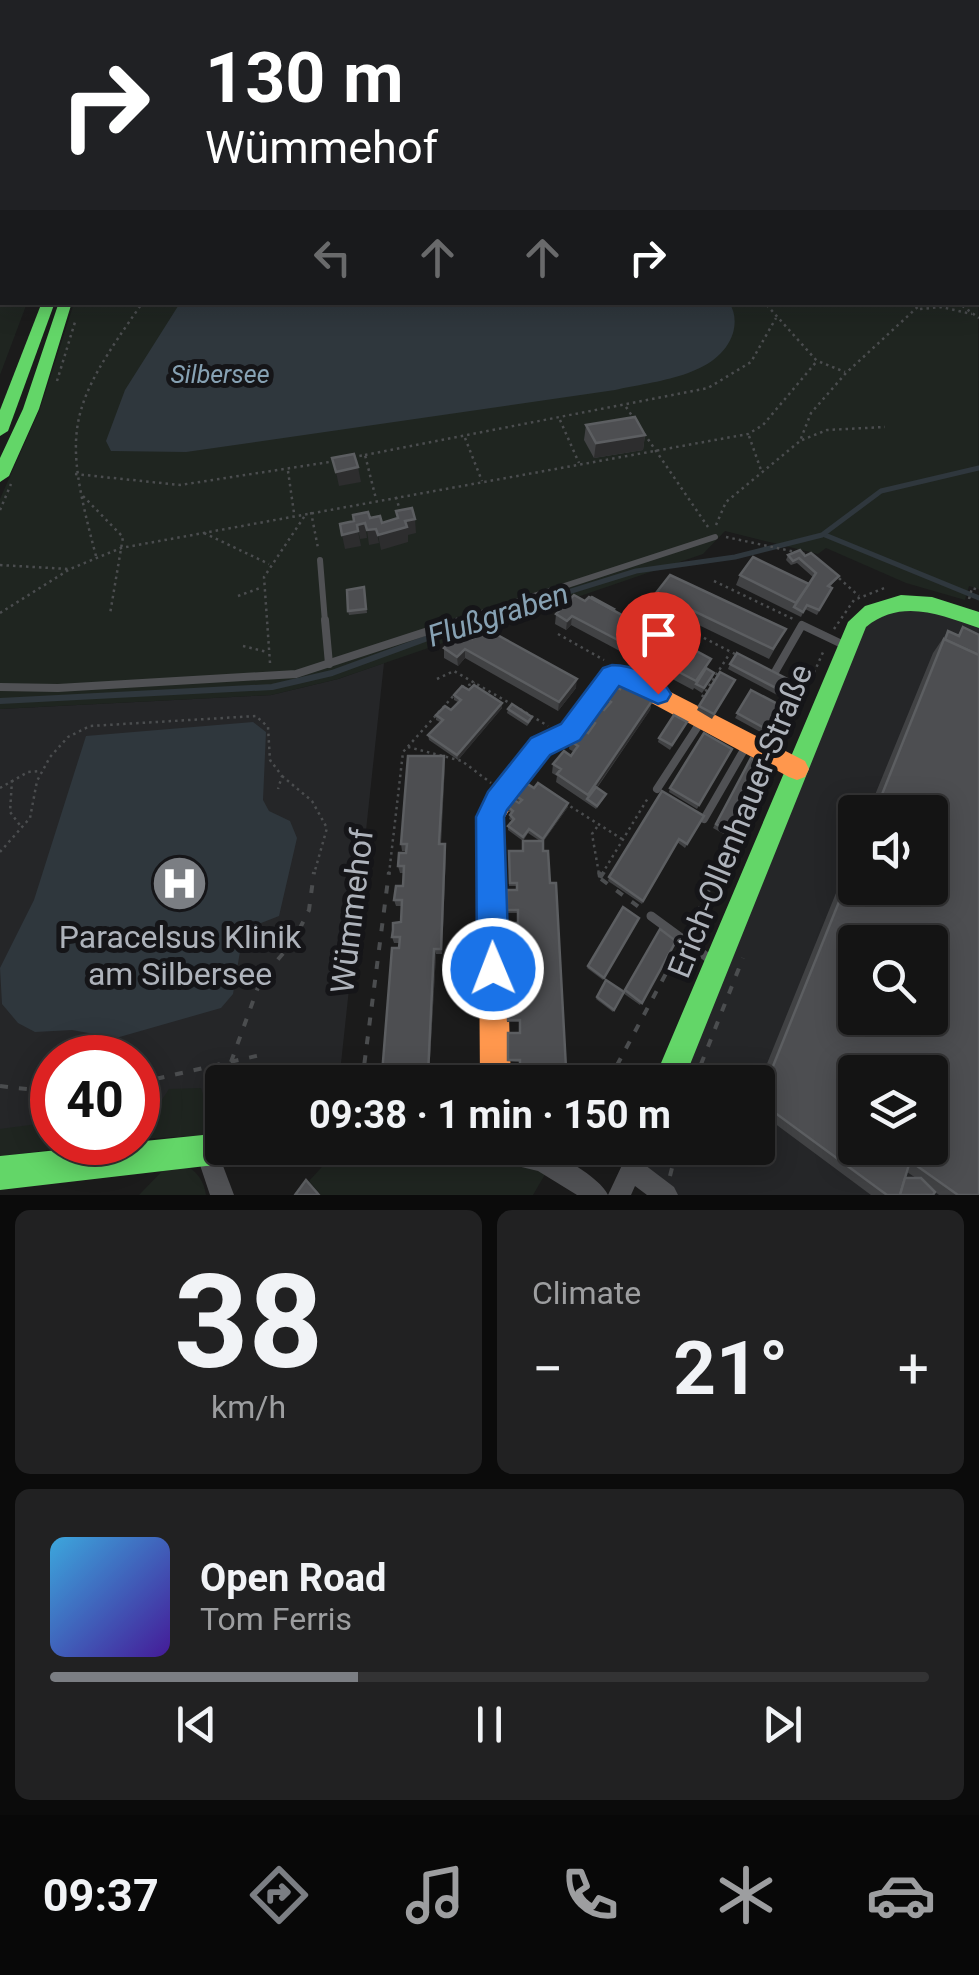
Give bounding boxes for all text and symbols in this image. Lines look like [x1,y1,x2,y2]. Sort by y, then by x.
text: 130 m [205,37,404,119]
icon: right [40,40,170,170]
text: Wümmehof [205,121,438,174]
icon: left [305,230,360,285]
icon: ahead [410,230,465,285]
icon: ahead [515,230,570,285]
icon: right [620,230,675,285]
water label: Silbersee [170,360,270,389]
water label: Flußgraben [423,575,573,654]
pin [616,592,701,695]
icon: arrive [631,607,686,662]
street label: Erich-Ollenhauer-Straße [660,659,820,983]
map controls [838,795,948,1165]
button: sound [838,795,948,905]
street label: Wümmehof [323,826,381,996]
hospital icon: Paracelsus Klinik am Silbersee [150,853,210,913]
position arrow [441,917,545,1021]
place label: Paracelsus Klinik am Silbersee [59,918,302,993]
button: search [838,925,948,1035]
speed limit sign: 40 [30,1035,160,1165]
button: layers [838,1055,948,1165]
text: 09:38 · 1 min · 150 m [309,1093,671,1137]
text: 38 [174,1246,323,1399]
text: Climate [532,1274,641,1312]
text: 21° [673,1324,788,1412]
text: − [532,1337,563,1401]
text: + [898,1337,929,1401]
text: km/h [211,1388,286,1426]
text: Open Road [200,1556,386,1600]
text: Tom Ferris [200,1600,352,1638]
icon: previous [169,1697,224,1752]
icon: pause [462,1697,517,1752]
icon: next [755,1697,810,1752]
icon: directions [244,1860,314,1930]
icon: music [400,1860,470,1930]
icon: phone [555,1860,625,1930]
icon: climate [711,1860,781,1930]
icon: car [866,1860,936,1930]
text: 09:37 [43,1869,159,1922]

